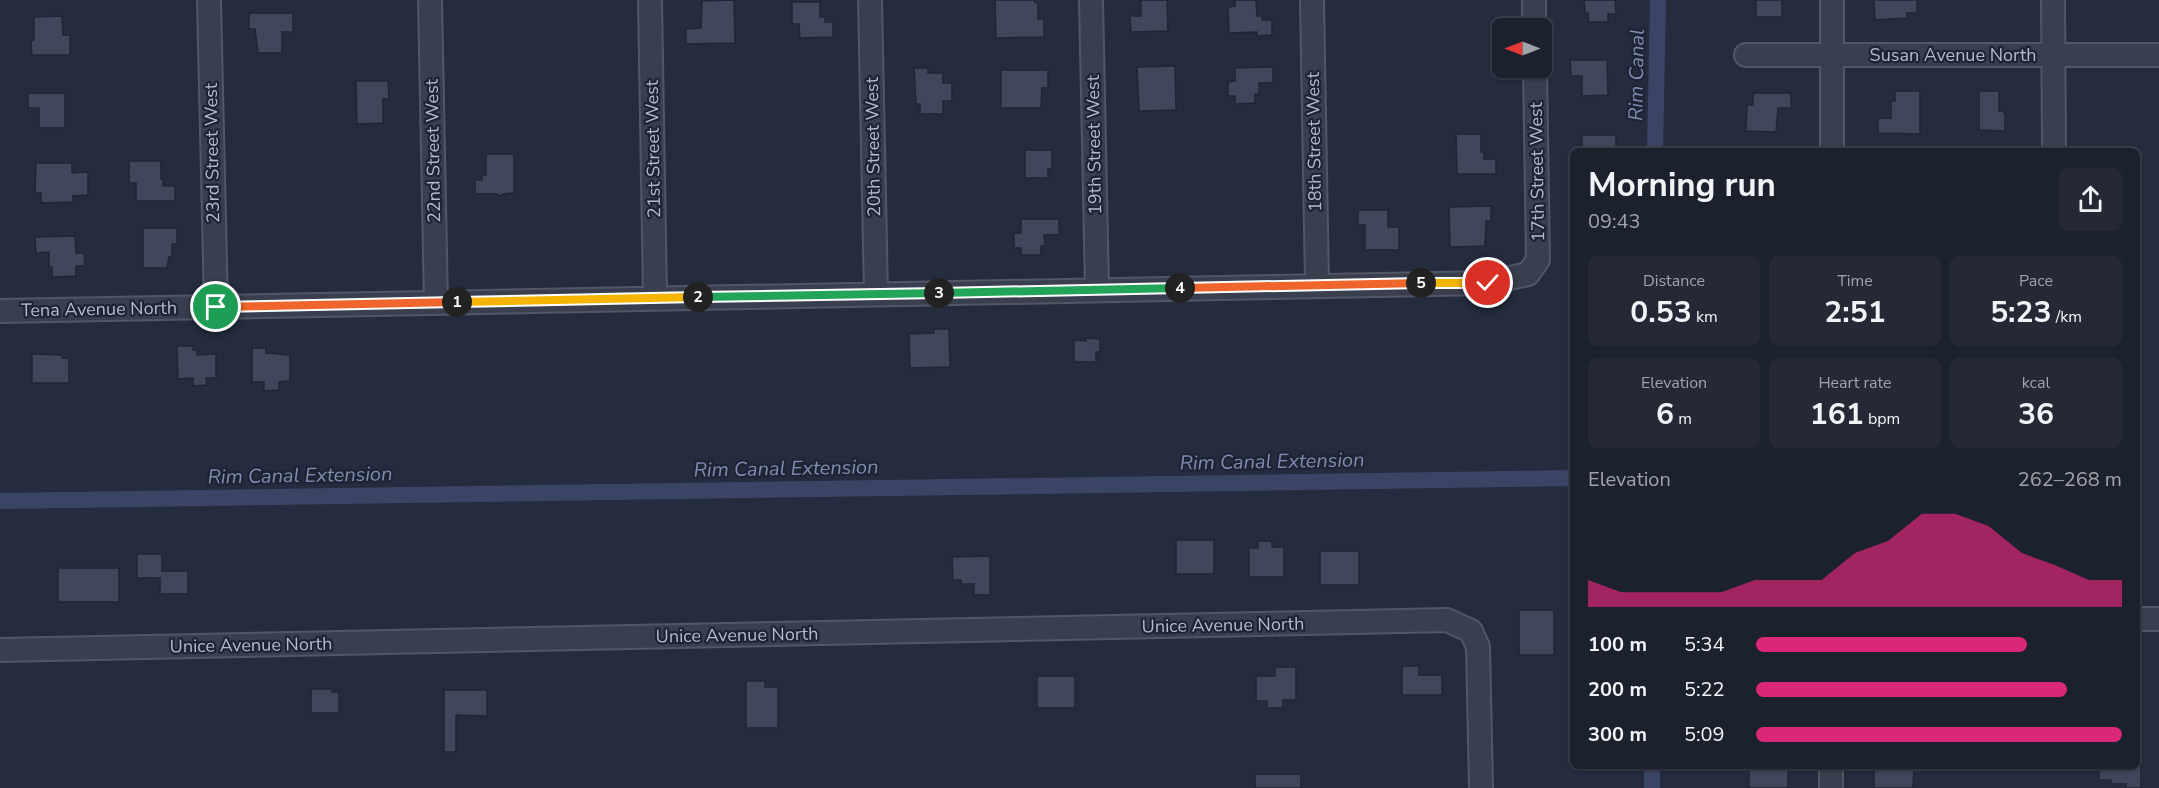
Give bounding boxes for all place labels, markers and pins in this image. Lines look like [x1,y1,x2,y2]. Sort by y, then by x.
pin [1462,257,1513,308]
pin: 5 [1406,268,1436,298]
pin: 4 [1165,273,1195,303]
pin: 3 [924,278,954,308]
pin [190,281,241,332]
pin: 2 [683,282,713,312]
pin: 1 [442,287,472,317]

